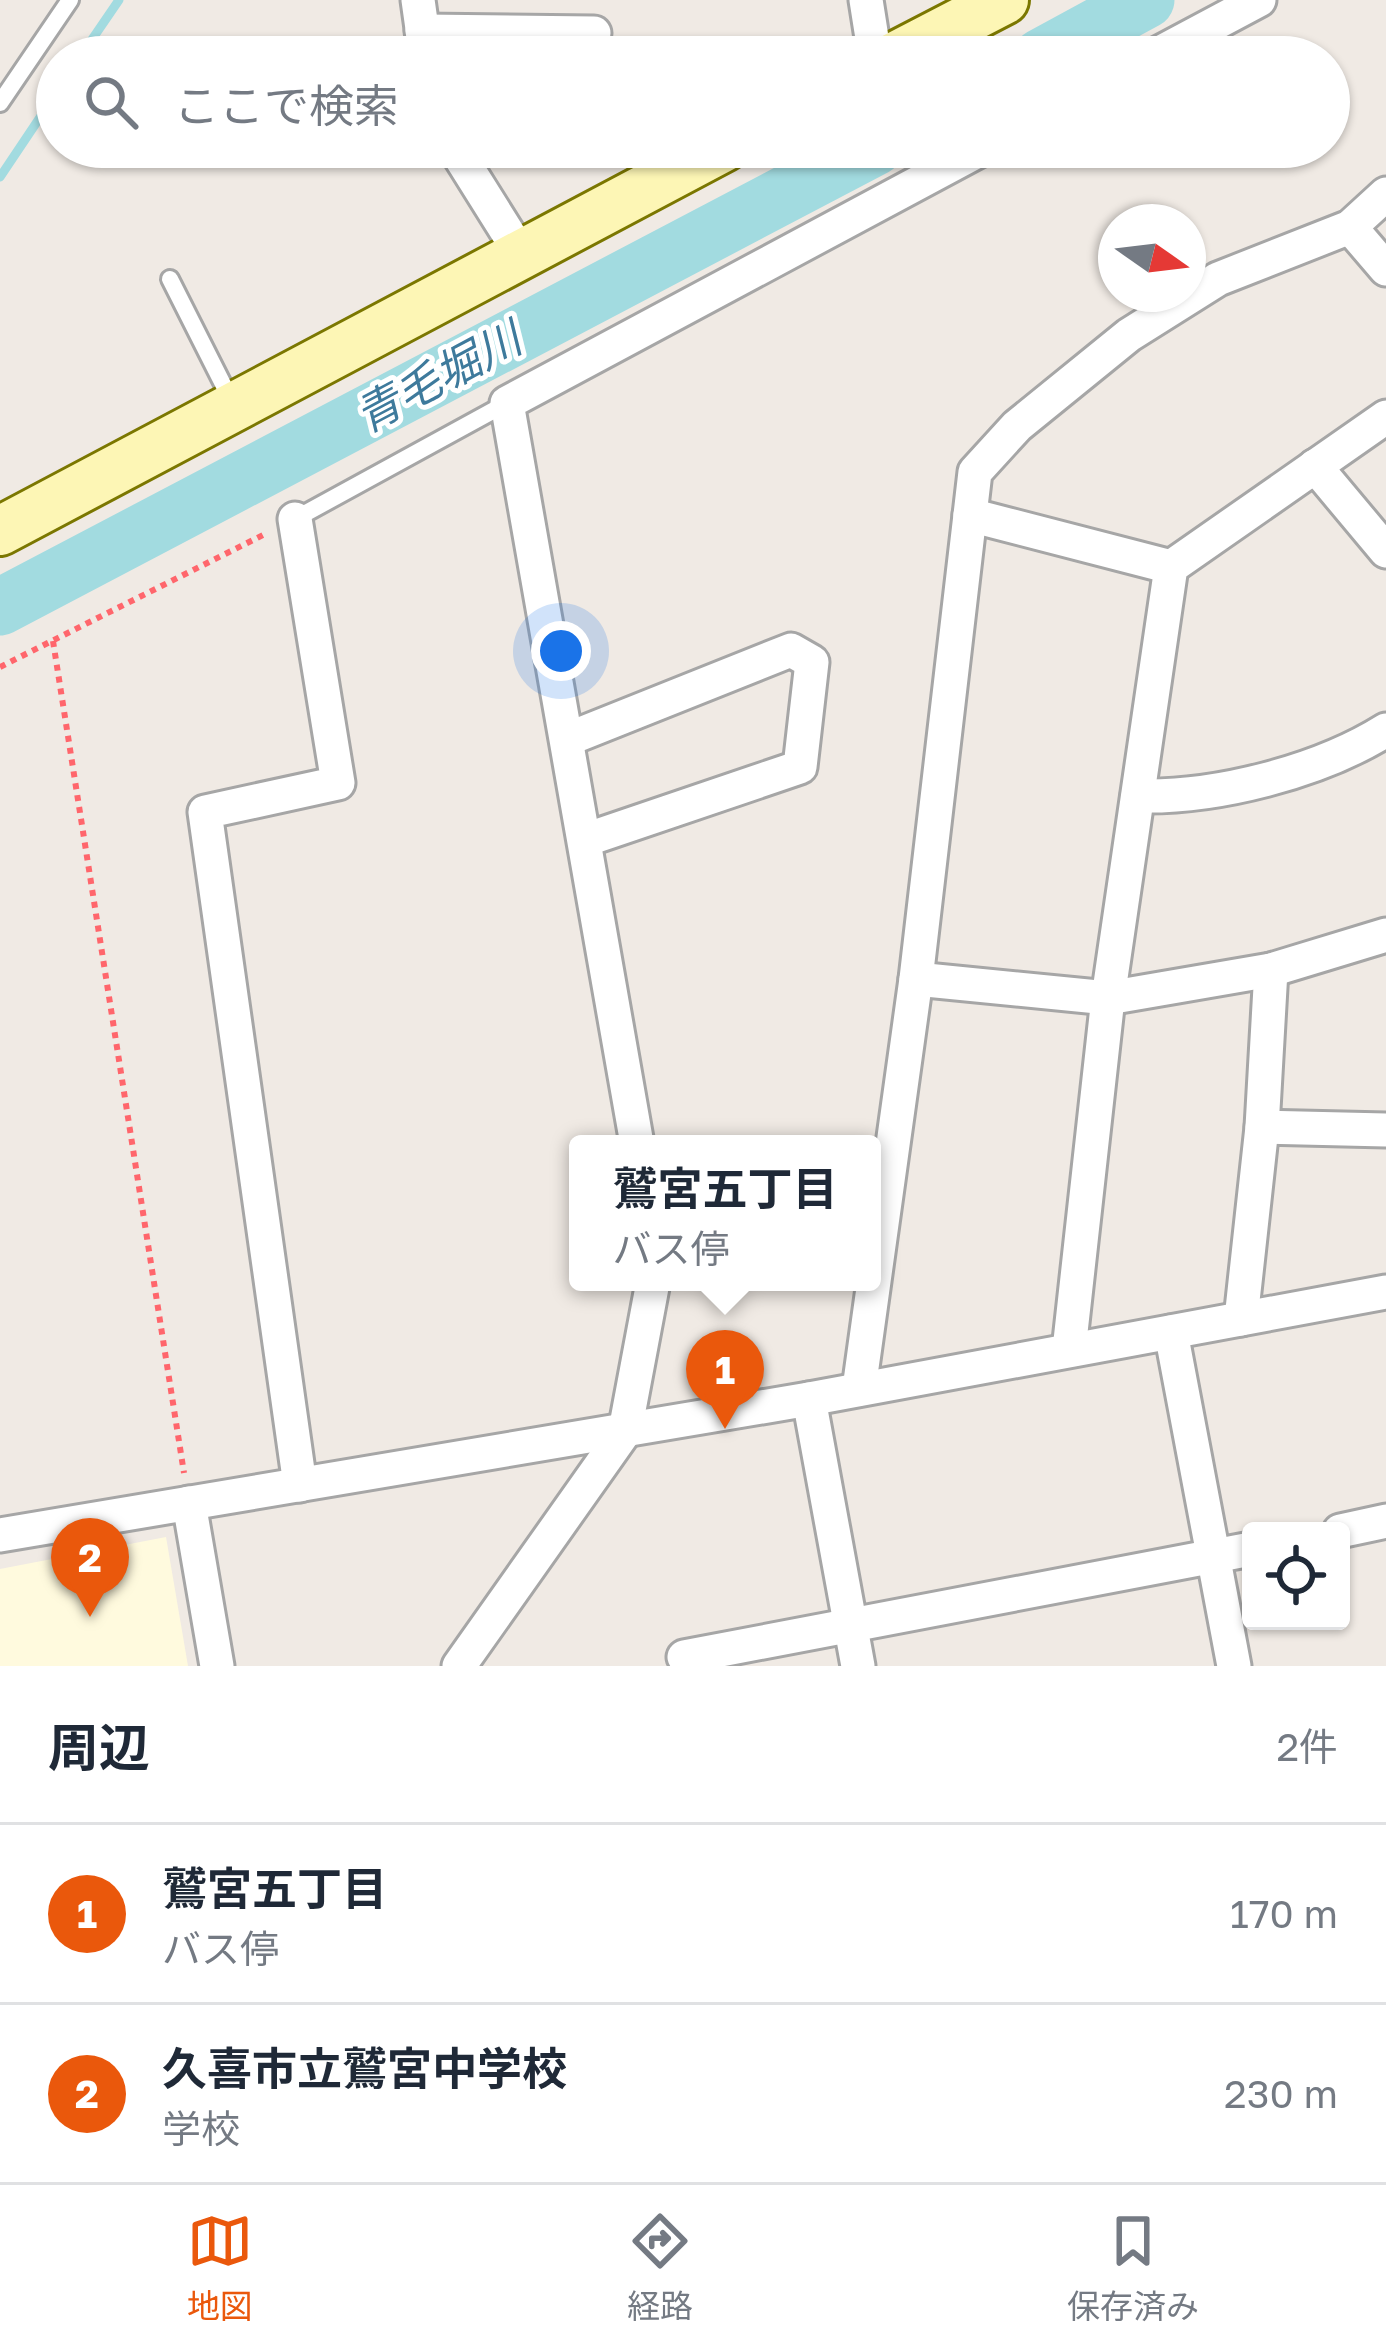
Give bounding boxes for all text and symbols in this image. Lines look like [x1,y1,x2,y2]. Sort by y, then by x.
search box [36,36,1350,168]
icon: search [78,69,144,135]
text: ここで検索 [174,78,399,132]
north arrow [1098,204,1206,312]
water label: 青毛堀川 [345,308,533,442]
your location [531,621,591,681]
popup [569,1135,881,1291]
text: 鷲宮五丁目 [612,1161,838,1215]
text: バス停 [612,1225,730,1272]
pin: 1 [686,1330,764,1429]
pin: 2 [51,1518,129,1617]
map controls [1242,1522,1350,1630]
button: locate [1242,1522,1350,1630]
text: 周辺 [48,1716,150,1777]
text: 2件 [1276,1723,1338,1770]
text: 鷲宮五丁目 [162,1861,387,1915]
text: 1 [77,1890,97,1937]
text: 170 m [1230,1890,1338,1937]
text: バス停 [162,1925,279,1972]
text: 久喜市立鷲宮中学校 [162,2041,567,2095]
text: 2 [75,2070,99,2117]
text: 230 m [1224,2070,1338,2117]
text: 学校 [162,2105,240,2152]
tab: 地図 [187,2208,253,2328]
tab: 経路 [627,2208,693,2328]
tab: 保存済み [1067,2208,1199,2328]

